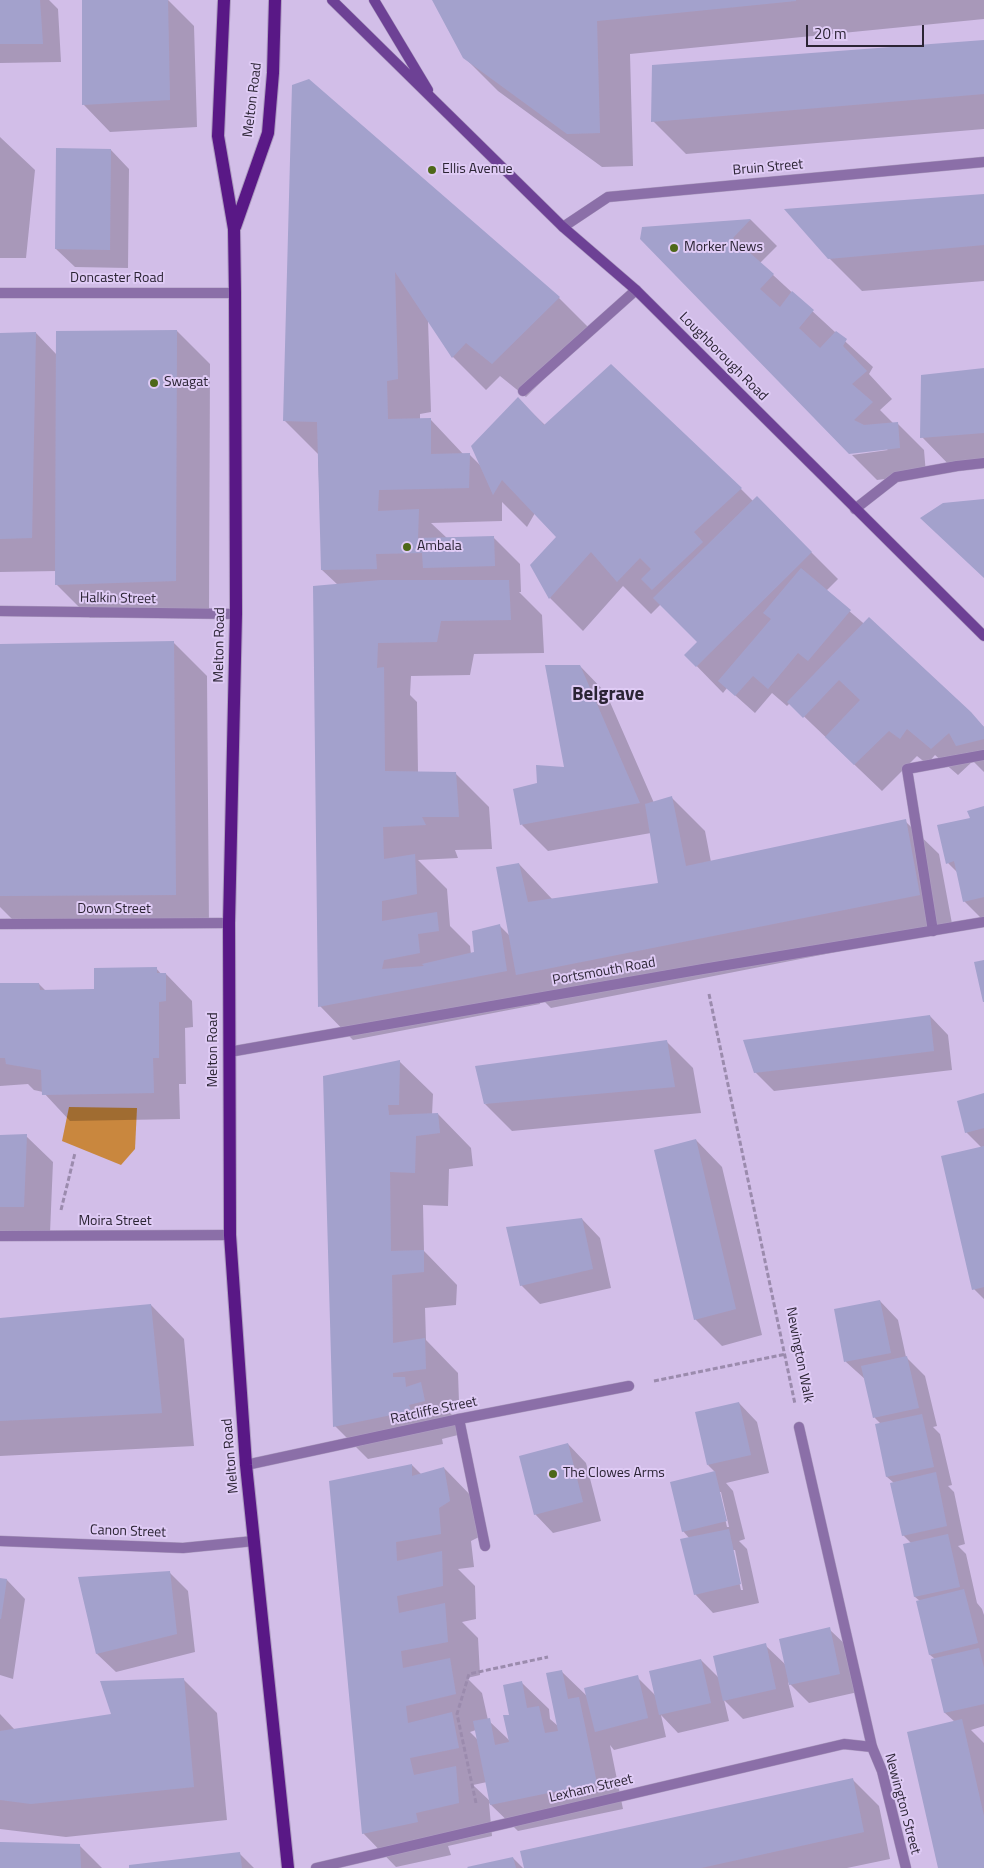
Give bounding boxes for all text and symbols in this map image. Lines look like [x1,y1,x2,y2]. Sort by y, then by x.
scale bar [809,15,926,47]
text: 20 m [814,22,847,45]
street label: Melton Road [240,62,266,138]
street label: Bruin Street [732,157,804,179]
place label: Ellis Avenue [442,162,513,178]
marker: Ellis Avenue [426,164,438,176]
place label: Morker News [684,240,763,256]
marker: Morker News [668,242,680,254]
street label: Doncaster Road [70,271,164,287]
street label: Loughborough Road [675,309,771,405]
place label: Swagat [164,375,208,391]
marker: Swagat [148,377,160,389]
place label: Ambala [417,539,462,555]
marker: Ambala [401,541,413,553]
street label: Halkin Street [80,590,156,608]
street label: Melton Road [211,607,229,683]
district label: Belgrave [572,684,644,706]
street label: Down Street [77,902,151,918]
street label: Portsmouth Road [551,955,657,989]
street label: Melton Road [206,1012,222,1088]
street label: Moira Street [78,1214,152,1230]
street label: Newington Walk [782,1306,816,1404]
street label: Ratcliffe Street [389,1394,479,1428]
street label: Melton Road [219,1418,243,1494]
place label: The Clowes Arms [563,1466,665,1482]
marker: The Clowes Arms [547,1468,559,1480]
street label: Canon Street [90,1522,166,1542]
street label: Newington Street [880,1752,924,1856]
street label: Lexham Street [548,1771,634,1807]

